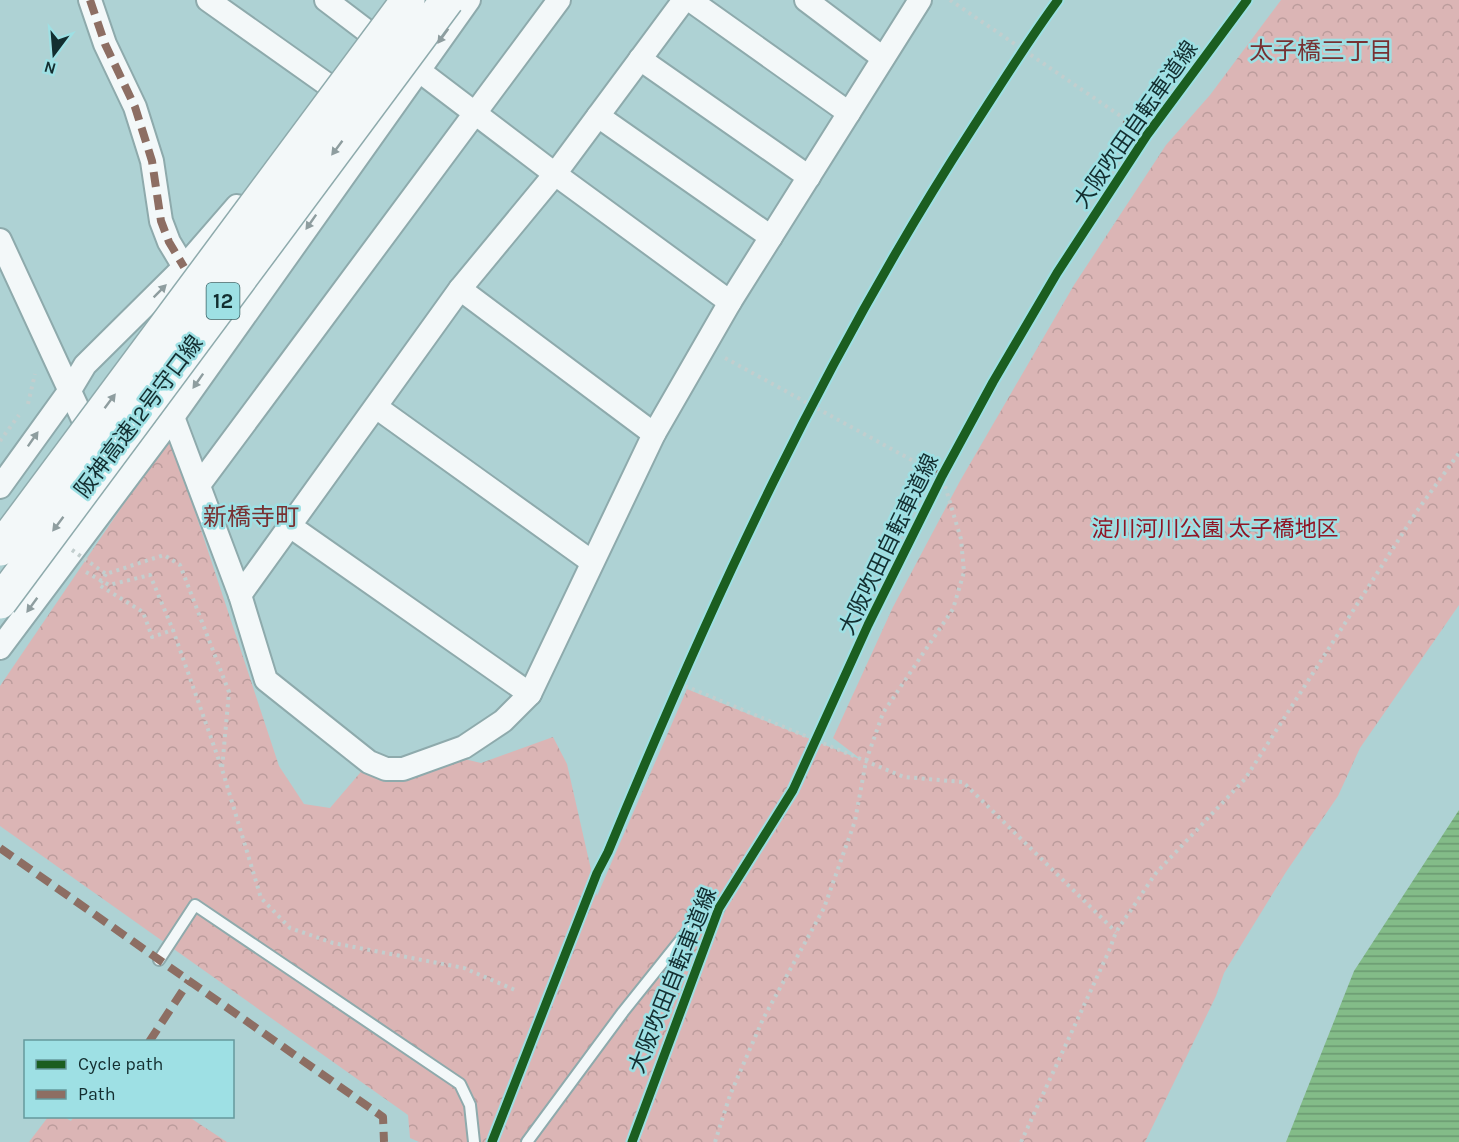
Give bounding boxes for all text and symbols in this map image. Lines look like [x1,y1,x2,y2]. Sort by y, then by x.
north arrow [24,24,84,84]
one-way arrow [438,28,450,43]
street label: 大阪吹田自転車道線 [1068,36,1203,213]
district label: 太子橋三丁目 [1249,37,1393,65]
text: N [42,57,58,79]
one-way arrow [331,139,343,155]
one-way arrow [305,213,317,229]
road number: 12 [206,283,240,319]
one-way arrow [152,285,166,299]
street label: 阪神高速12号守口線 [69,330,208,503]
one-way arrow [192,372,204,388]
one-way arrow [104,393,116,409]
one-way arrow [27,431,39,447]
street label: 大阪吹田自転車道線 [834,450,944,639]
district label: 新橋寺町 [203,503,299,531]
one-way arrow [52,515,64,531]
park label: 淀川河川公園 太子橋地区 [1091,516,1339,542]
one-way arrow [26,596,38,612]
street label: 大阪吹田自転車道線 [624,884,722,1077]
legend [24,1040,234,1118]
text: Cycle path [78,1053,163,1075]
text: Path [78,1083,116,1105]

